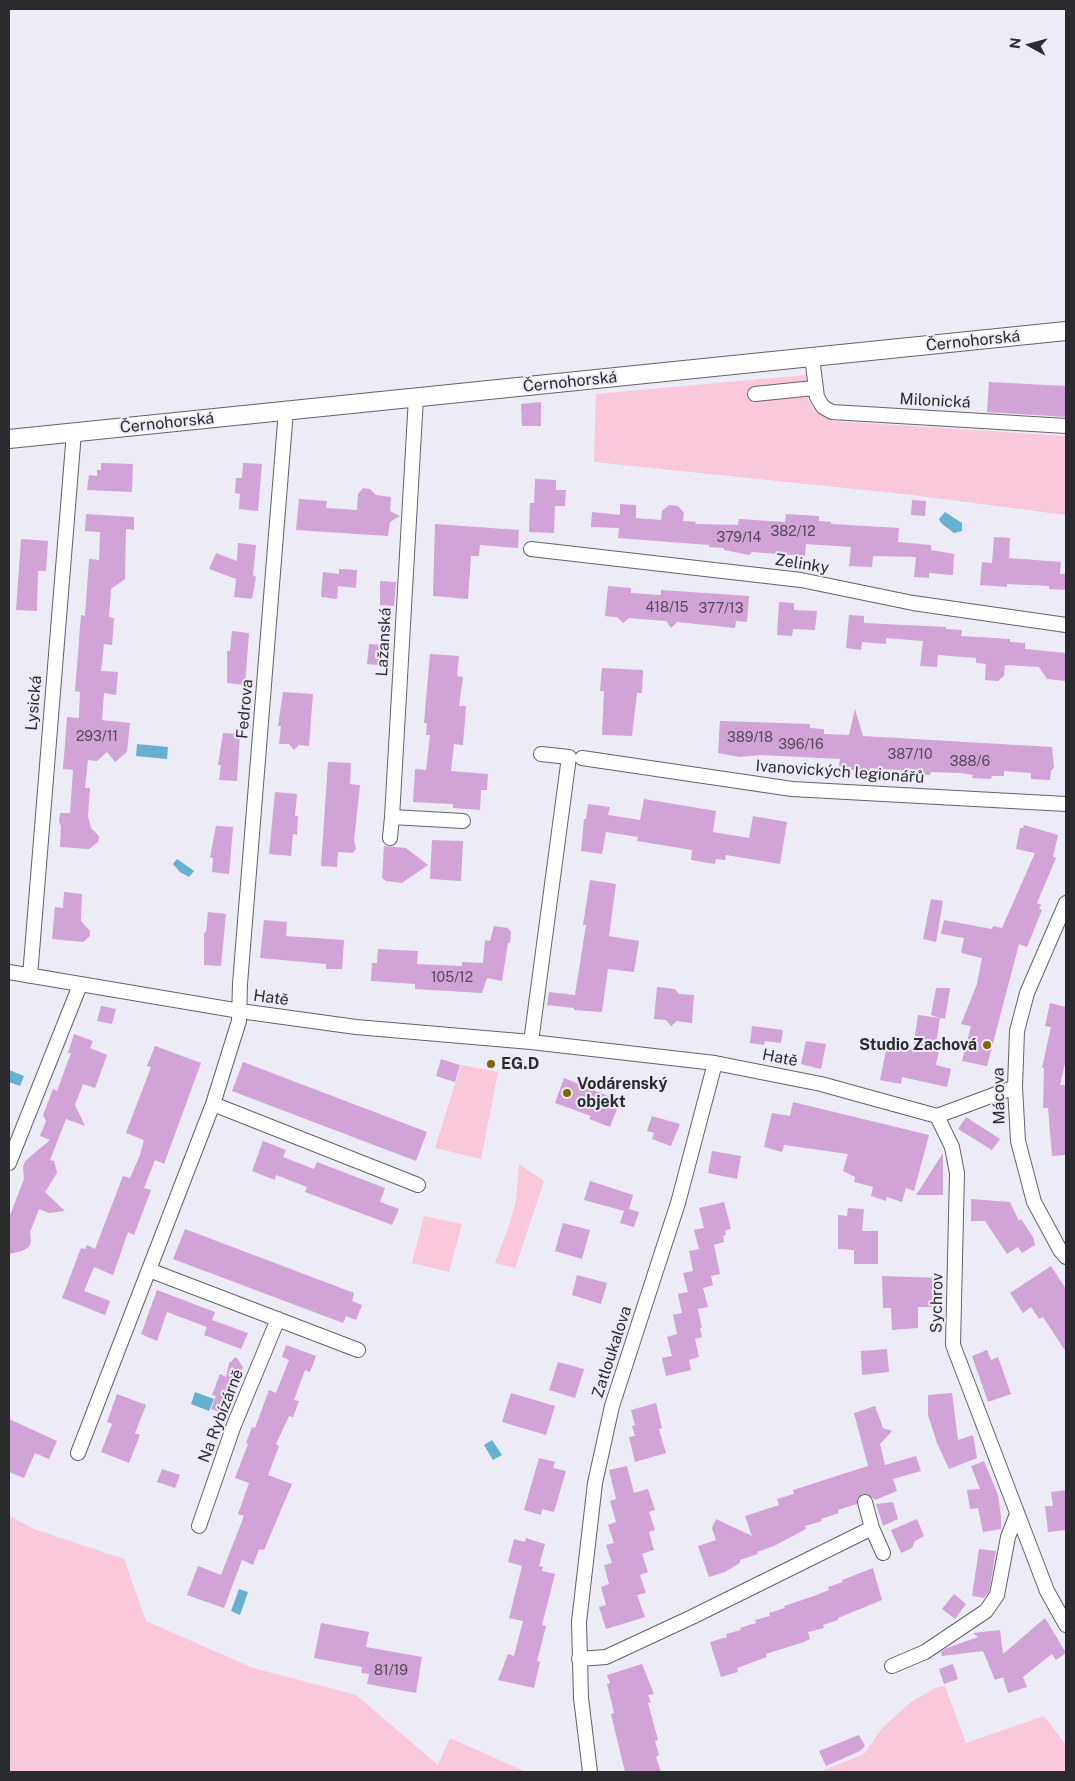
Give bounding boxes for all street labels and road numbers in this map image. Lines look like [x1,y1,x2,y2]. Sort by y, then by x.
street label: Černohorská [925,326,1021,356]
street label: Černohorská [522,367,618,397]
street label: Milonická [899,390,971,412]
street label: Černohorská [119,408,215,438]
street label: Zelinky [773,550,831,578]
street label: Lažanská [373,607,395,677]
street label: Lysická [22,675,46,731]
street label: Fedrova [233,678,257,740]
street label: Ivanovických legionářů [755,757,925,787]
street label: Hatě [252,986,290,1010]
street label: Hatě [761,1045,799,1071]
street label: Mácova [989,1067,1009,1125]
street label: Sychrov [927,1273,947,1333]
street label: Zatloukalova [588,1304,636,1400]
street label: Na Rybízárně [194,1367,248,1465]

